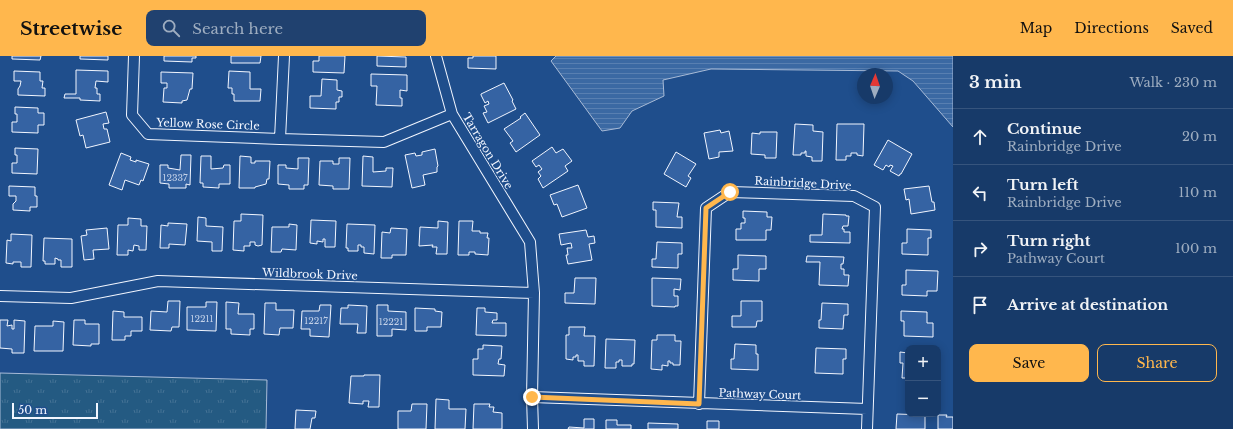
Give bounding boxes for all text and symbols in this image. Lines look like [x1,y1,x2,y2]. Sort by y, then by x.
search box [146,10,426,46]
text: Streetwise [20,17,122,40]
icon: search [160,17,182,39]
text: Search here [192,19,283,38]
text: Map [1020,19,1052,37]
text: Directions [1074,19,1149,37]
text: Saved [1171,19,1213,37]
north arrow [857,68,893,104]
text: 3 min [969,72,1022,93]
text: Walk · 230 m [1129,74,1217,91]
street label: Tarragon Drive [460,110,516,192]
street label: Yellow Rose Circle [155,115,260,133]
text: Continue [1007,119,1082,138]
icon: ahead [969,126,991,148]
text: 20 m [1182,128,1217,145]
text: Rainbridge Drive [1007,138,1122,155]
house number: 12337 [162,172,188,183]
street label: Rainbridge Drive [754,173,852,193]
text: Turn left [1007,175,1078,194]
icon: left [969,182,991,204]
route start [721,183,739,201]
text: 110 m [1178,184,1217,201]
text: Rainbridge Drive [1007,194,1122,211]
text: Turn right [1007,231,1090,250]
icon: right [969,238,991,260]
text: 100 m [1175,240,1217,257]
text: Pathway Court [1007,250,1105,267]
street label: Wildbrook Drive [261,265,358,283]
icon: arrive [969,294,991,316]
text: Arrive at destination [1007,295,1168,314]
house number: 12211 [190,313,214,324]
house number: 12217 [304,315,328,326]
house number: 12221 [379,316,403,327]
button: Save [969,344,1089,382]
button: Share [1097,344,1217,382]
map controls [905,345,941,417]
button: + [905,345,941,381]
button: − [905,381,941,417]
street label: Pathway Court [718,386,802,402]
route end [523,388,541,406]
scale bar [12,401,98,420]
text: 50 m [18,403,47,417]

